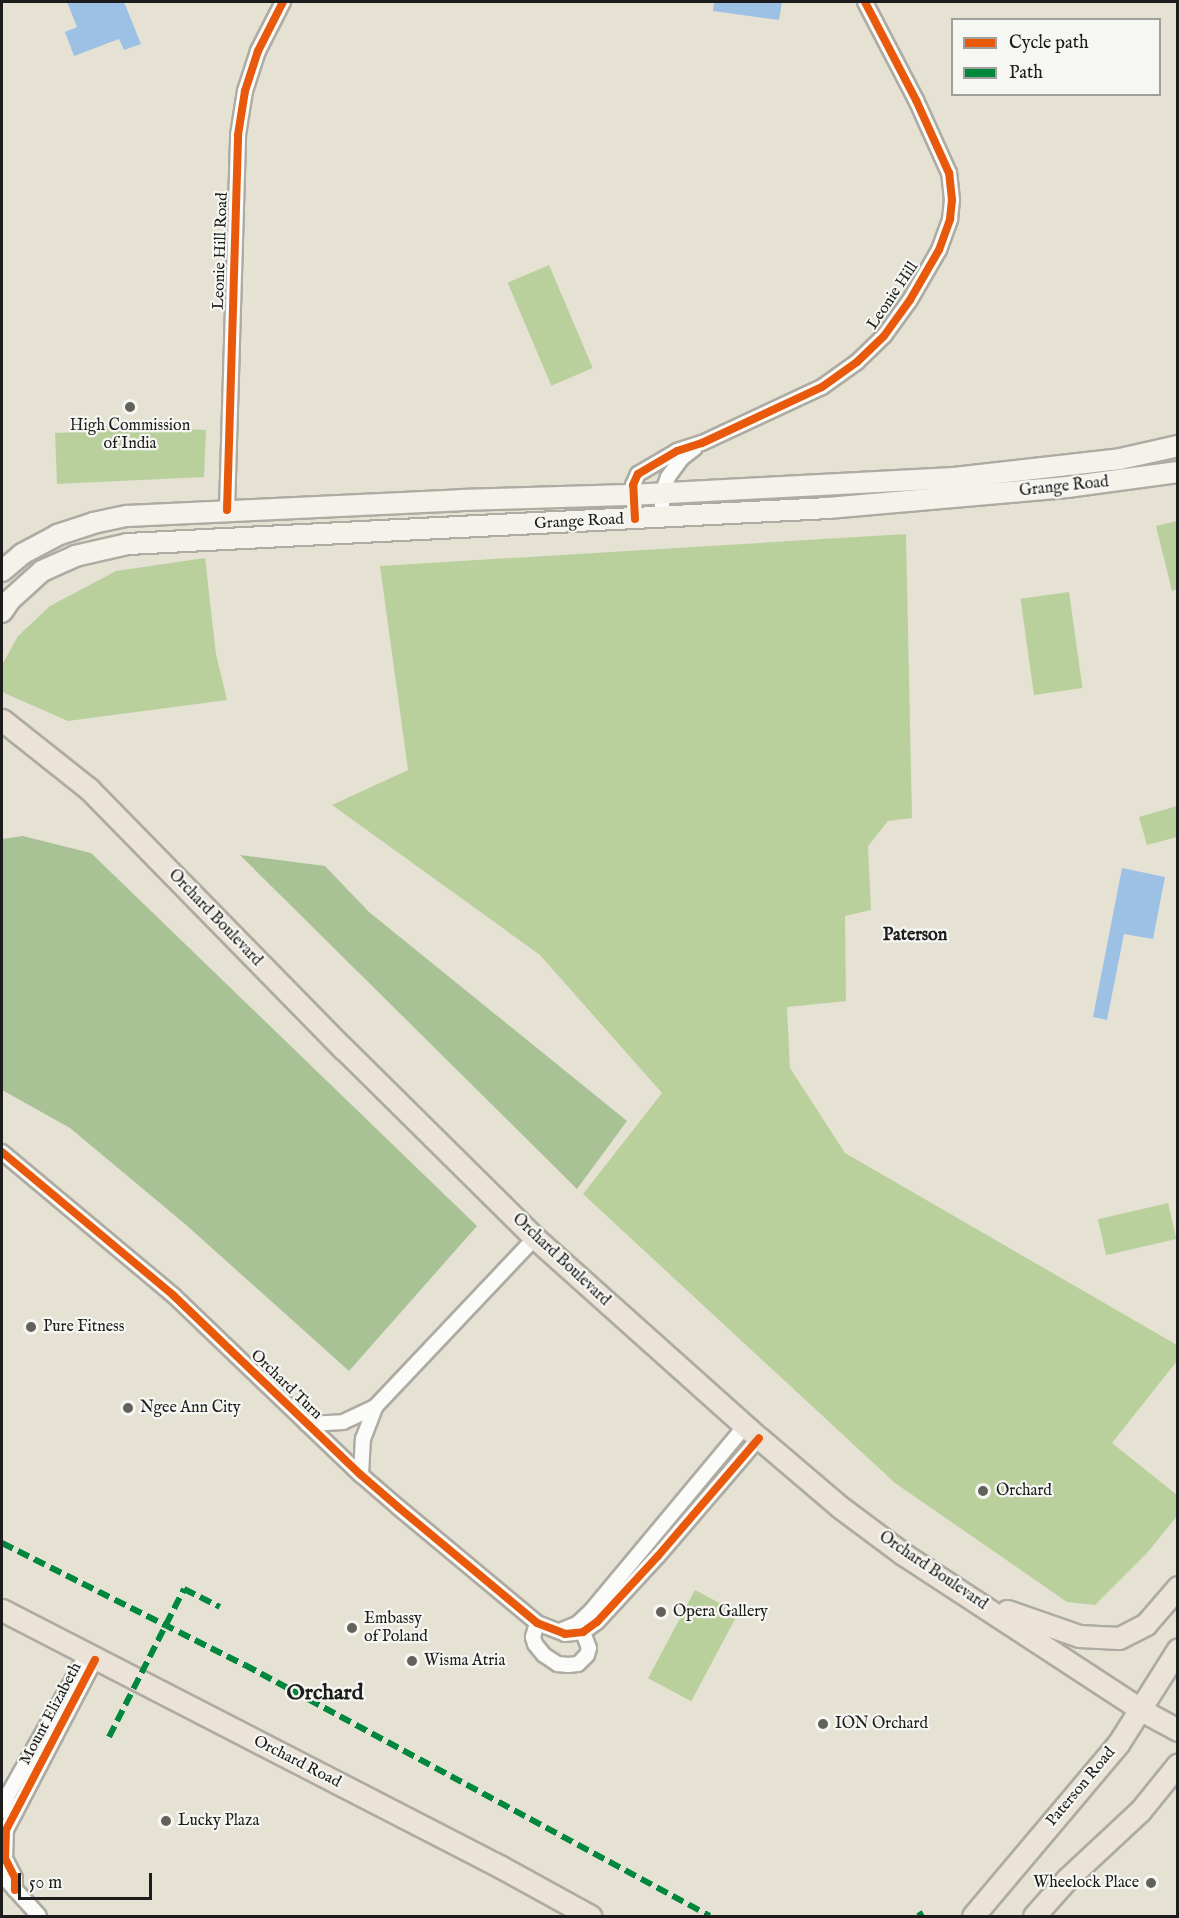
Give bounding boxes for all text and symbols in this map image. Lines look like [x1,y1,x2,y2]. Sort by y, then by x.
legend [951,18,1161,96]
text: Cycle path [1009,32,1089,55]
text: Path [1009,62,1043,85]
street label: Leonie Hill Road [209,192,233,310]
street label: Leonie Hill [863,258,923,334]
marker: High Commission of India [123,400,137,414]
place label: High Commission of India [70,416,190,454]
street label: Grange Road [1018,473,1110,501]
street label: Grange Road [534,510,624,534]
street label: Orchard Boulevard [164,866,266,970]
district label: Paterson [883,925,947,947]
street label: Orchard Boulevard [508,1210,614,1310]
place label: Pure Fitness [43,1317,124,1337]
marker: Pure Fitness [24,1320,38,1334]
street label: Orchard Turn [246,1346,326,1424]
place label: Ngee Ann City [140,1398,241,1418]
marker: Ngee Ann City [121,1401,135,1415]
place label: Orchard [996,1481,1052,1501]
marker: Orchard [974,1482,992,1500]
street label: Orchard Boulevard [875,1528,991,1614]
place label: Opera Gallery [673,1602,768,1622]
marker: Opera Gallery [654,1605,668,1619]
place label: Embassy of Poland [364,1609,428,1647]
marker: Embassy of Poland [345,1621,359,1635]
place label: Wisma Atria [424,1651,505,1671]
marker: Wisma Atria [405,1654,419,1668]
street label: Mount Elizabeth [16,1660,86,1768]
district label: Orchard [287,1681,363,1707]
place label: ION Orchard [835,1714,928,1734]
marker: ION Orchard [816,1717,830,1731]
street label: Orchard Road [250,1732,344,1792]
street label: Paterson Road [1042,1744,1120,1830]
place label: Lucky Plaza [178,1811,259,1831]
marker: Lucky Plaza [159,1814,173,1828]
scale bar [21,1861,154,1899]
text: 50 m [29,1872,62,1895]
place label: Wheelock Place [1033,1873,1139,1893]
marker: Wheelock Place [1144,1876,1158,1890]

